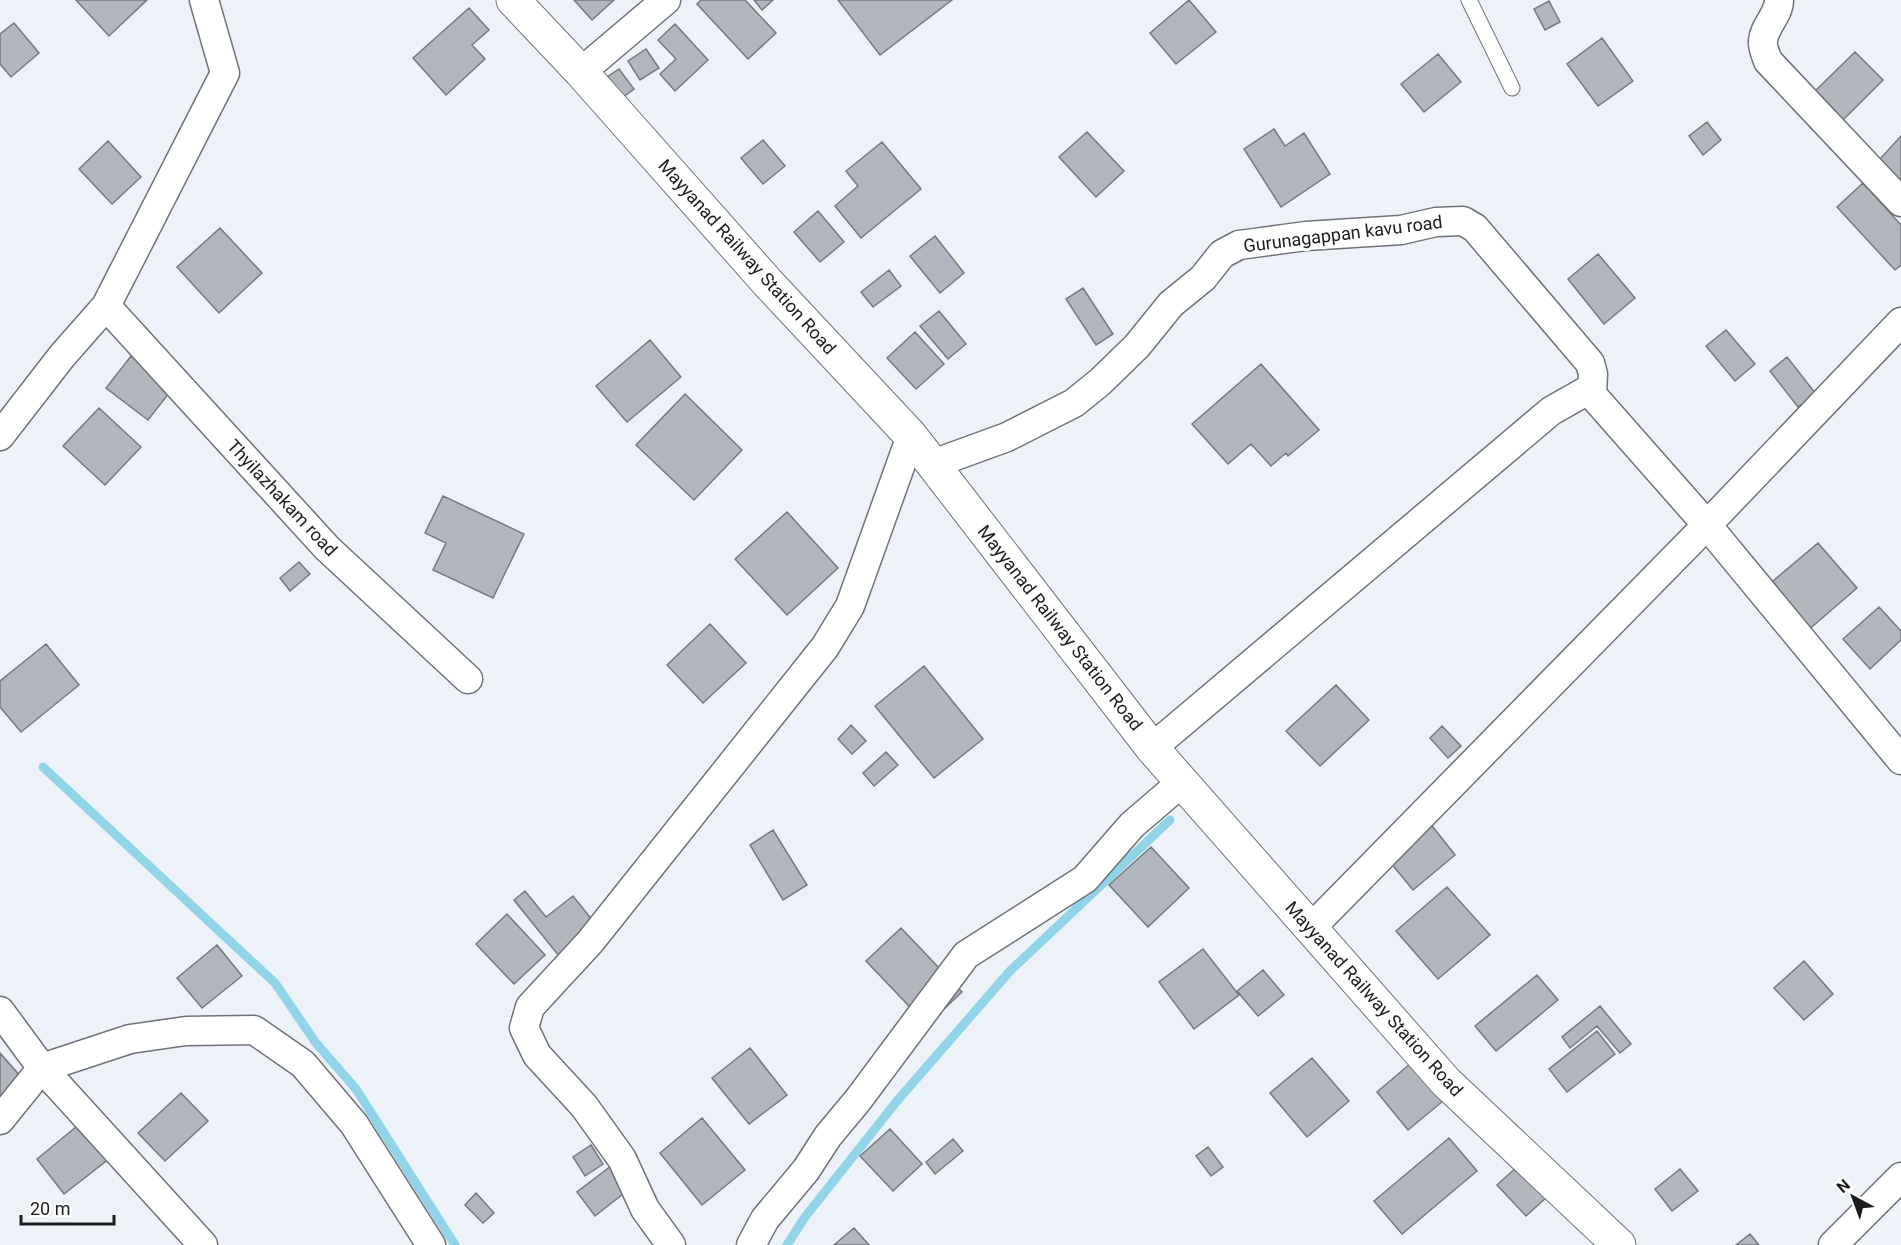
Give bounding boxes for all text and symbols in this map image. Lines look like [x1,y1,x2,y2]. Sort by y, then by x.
street label: Mayyanad Railway Station Road [654,155,840,358]
street label: Gurunagappan kavu road [1242,211,1444,256]
street label: Thyilazhakam road [223,435,342,560]
street label: Mayyanad Railway Station Road [974,521,1147,735]
street label: Mayyanad Railway Station Road [1281,897,1467,1100]
north arrow [1823,1167,1883,1227]
text: N [1833,1175,1854,1197]
scale bar [21,1188,114,1226]
text: 20 m [30,1198,70,1219]

